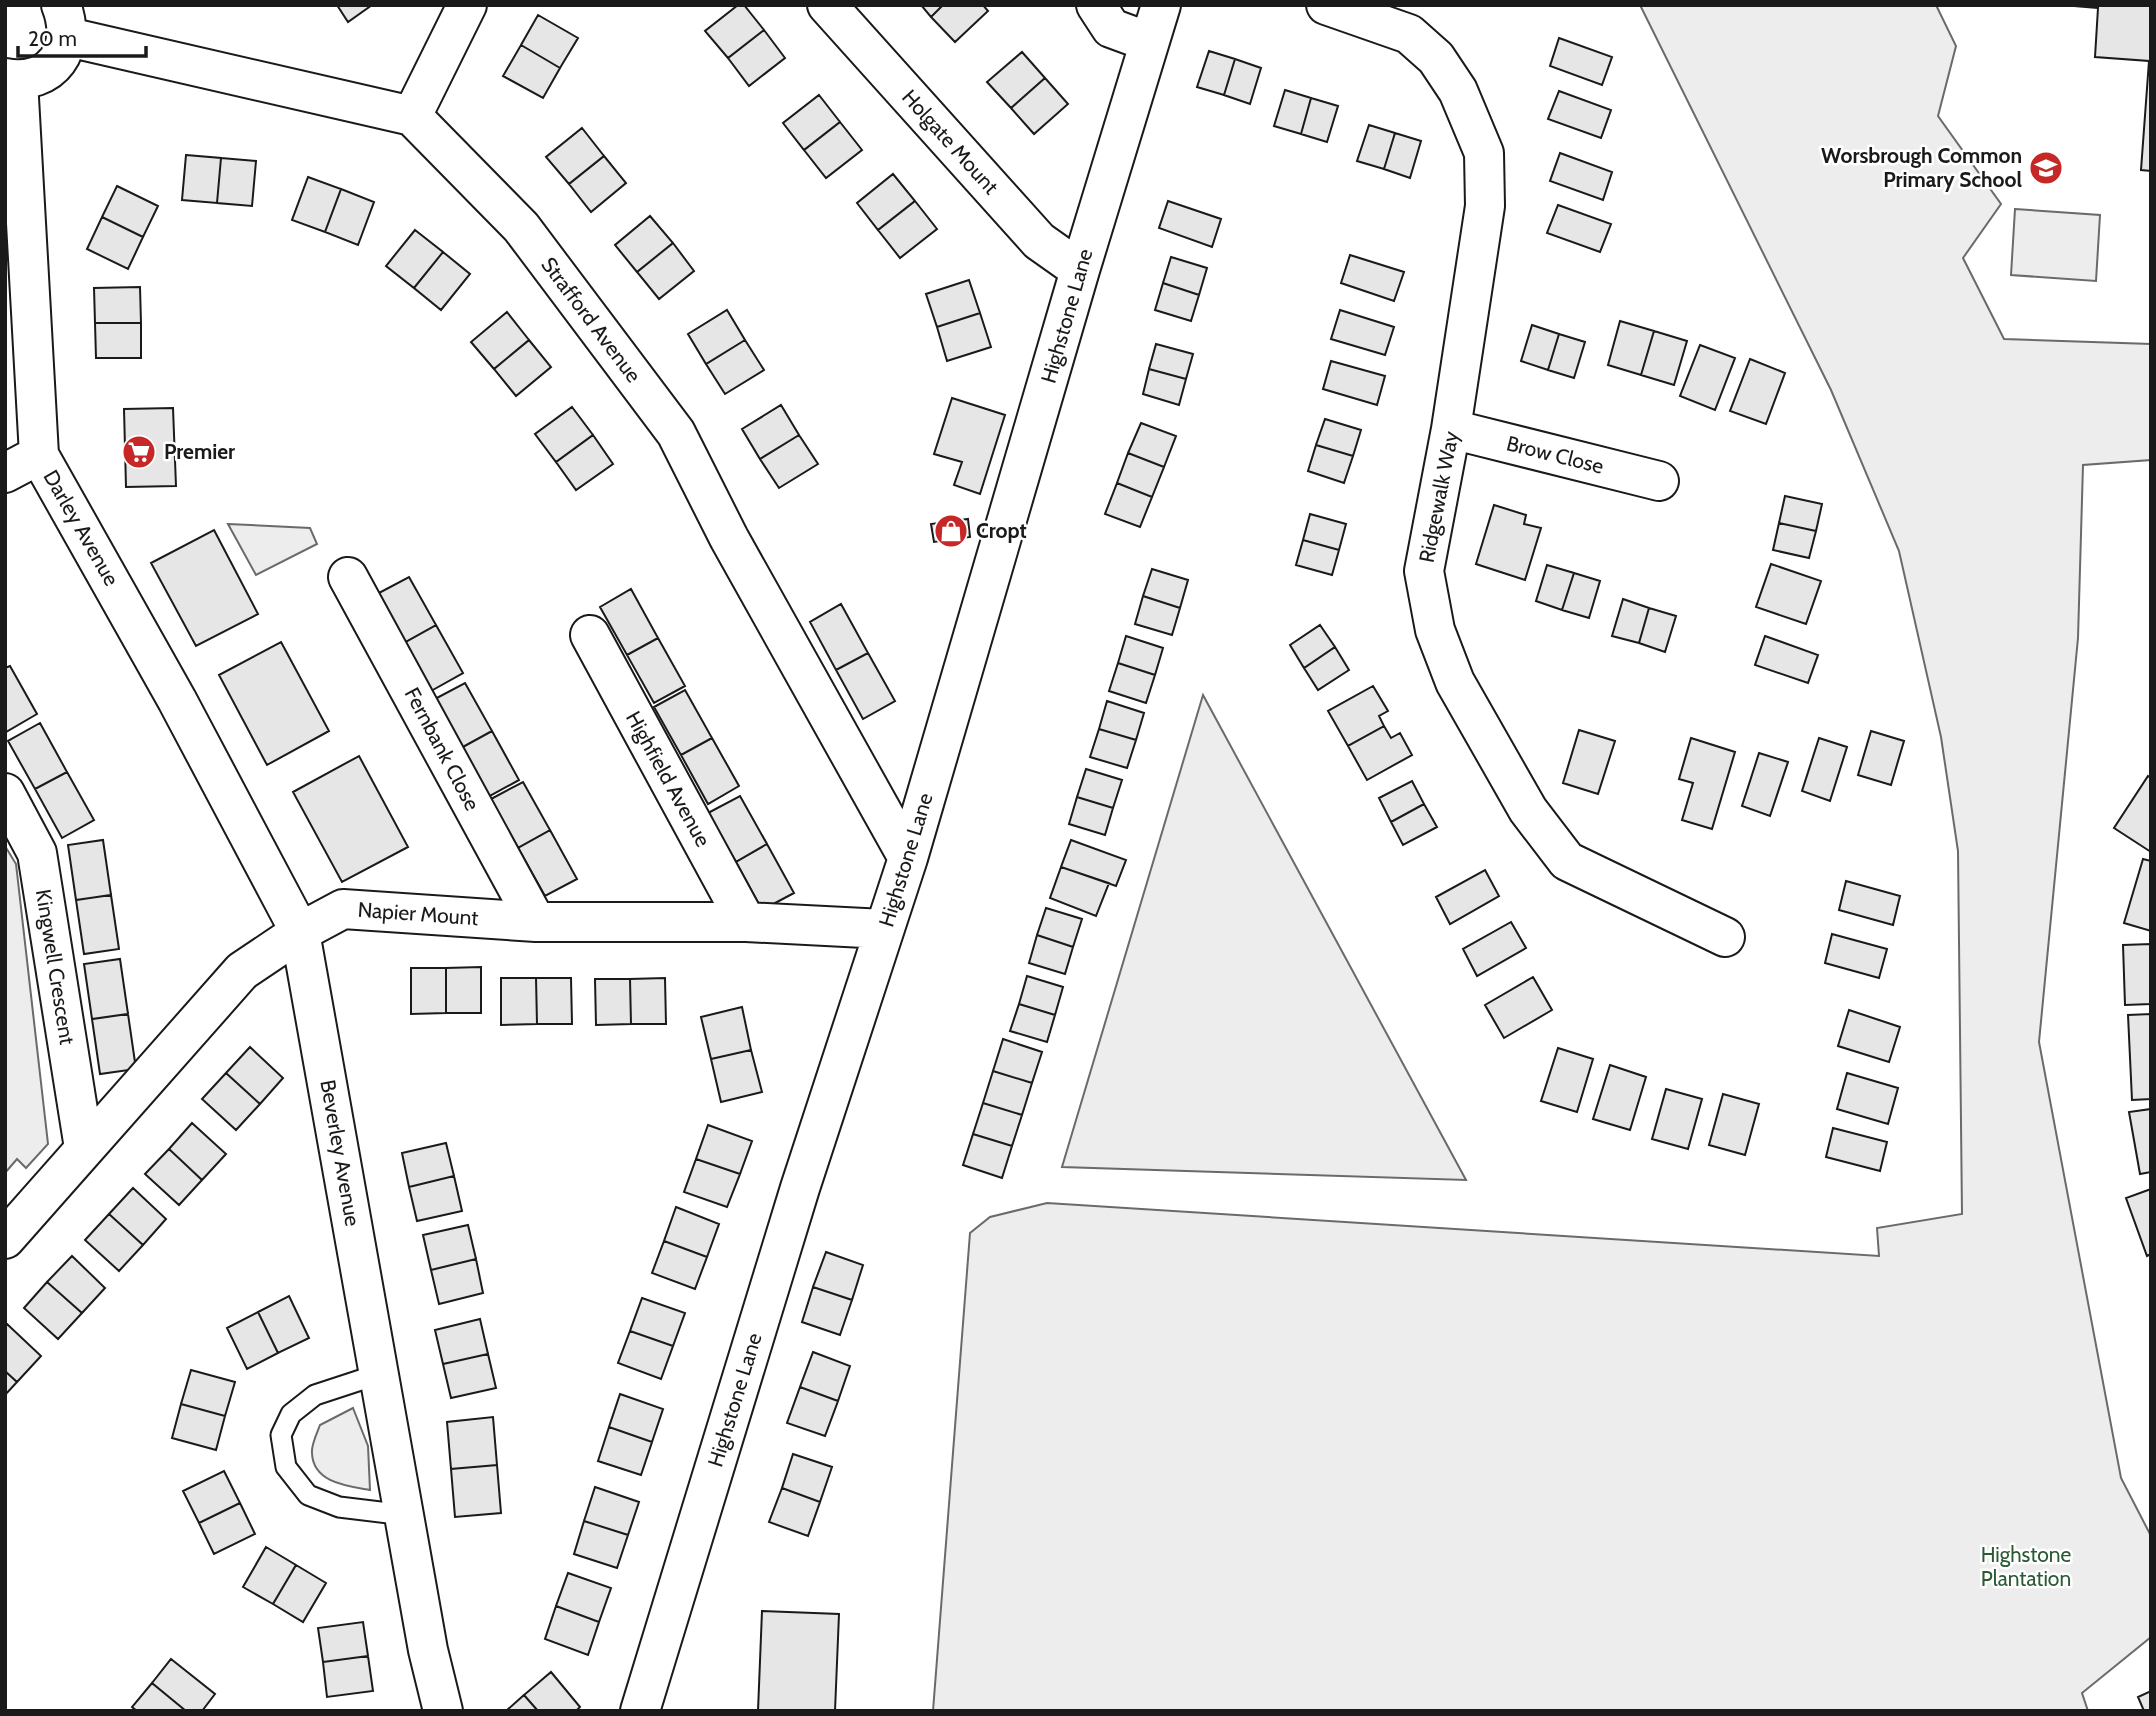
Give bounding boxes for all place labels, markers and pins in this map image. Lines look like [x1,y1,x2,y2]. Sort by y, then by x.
place label: Worsbrough Common Primary School [1821,143,2022,192]
school or university icon: Worsbrough Common Primary School [2027,149,2065,187]
supermarket icon: Premier [120,433,158,471]
place label: Premier [164,439,235,464]
shop icon: Cropt [932,512,970,550]
place label: Cropt [976,518,1027,543]

